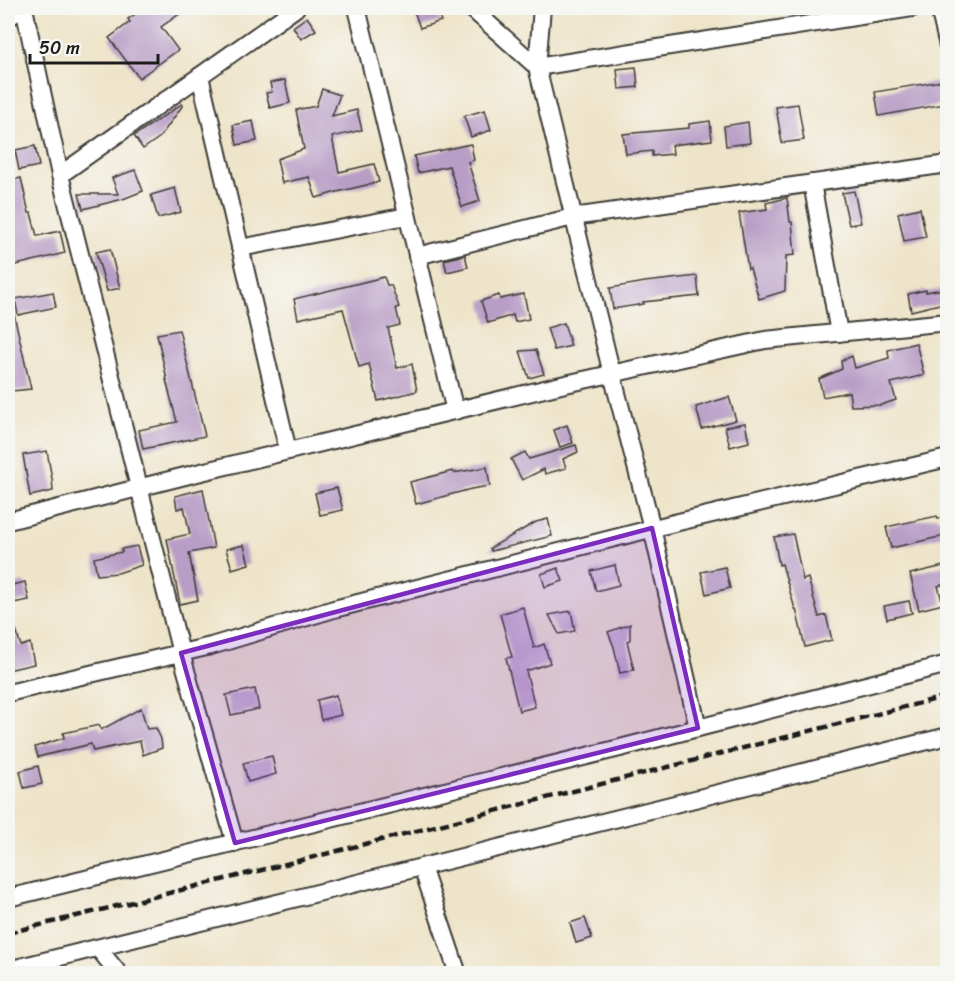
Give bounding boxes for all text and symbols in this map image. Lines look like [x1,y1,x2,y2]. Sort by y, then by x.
scale bar [30,27,158,65]
text: 50 m [39,32,80,64]

